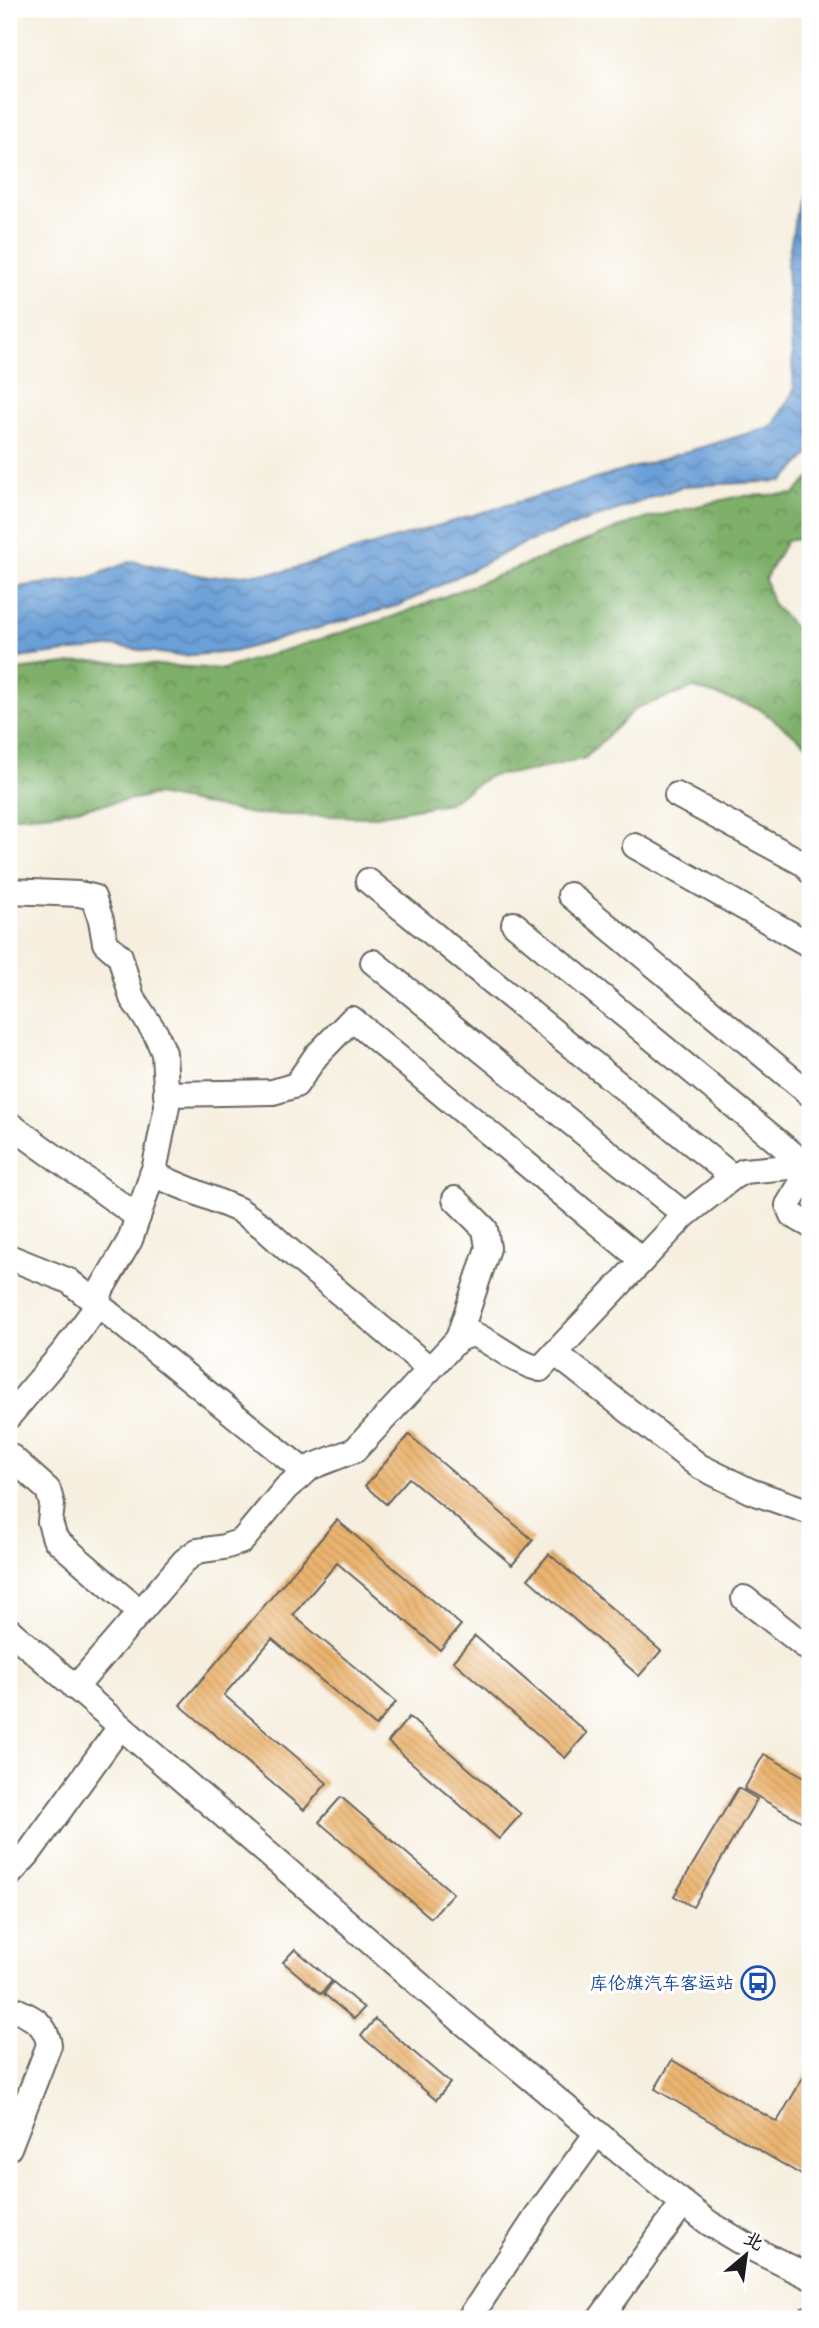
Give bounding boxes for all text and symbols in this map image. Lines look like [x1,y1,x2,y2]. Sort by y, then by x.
bus stop icon: 库伦旗汽车客运站 [739,1964,777,2002]
place label: 库伦旗汽车客运站 [590,1970,734,1994]
north arrow [710,2220,780,2290]
text: 北 [740,2224,769,2255]

